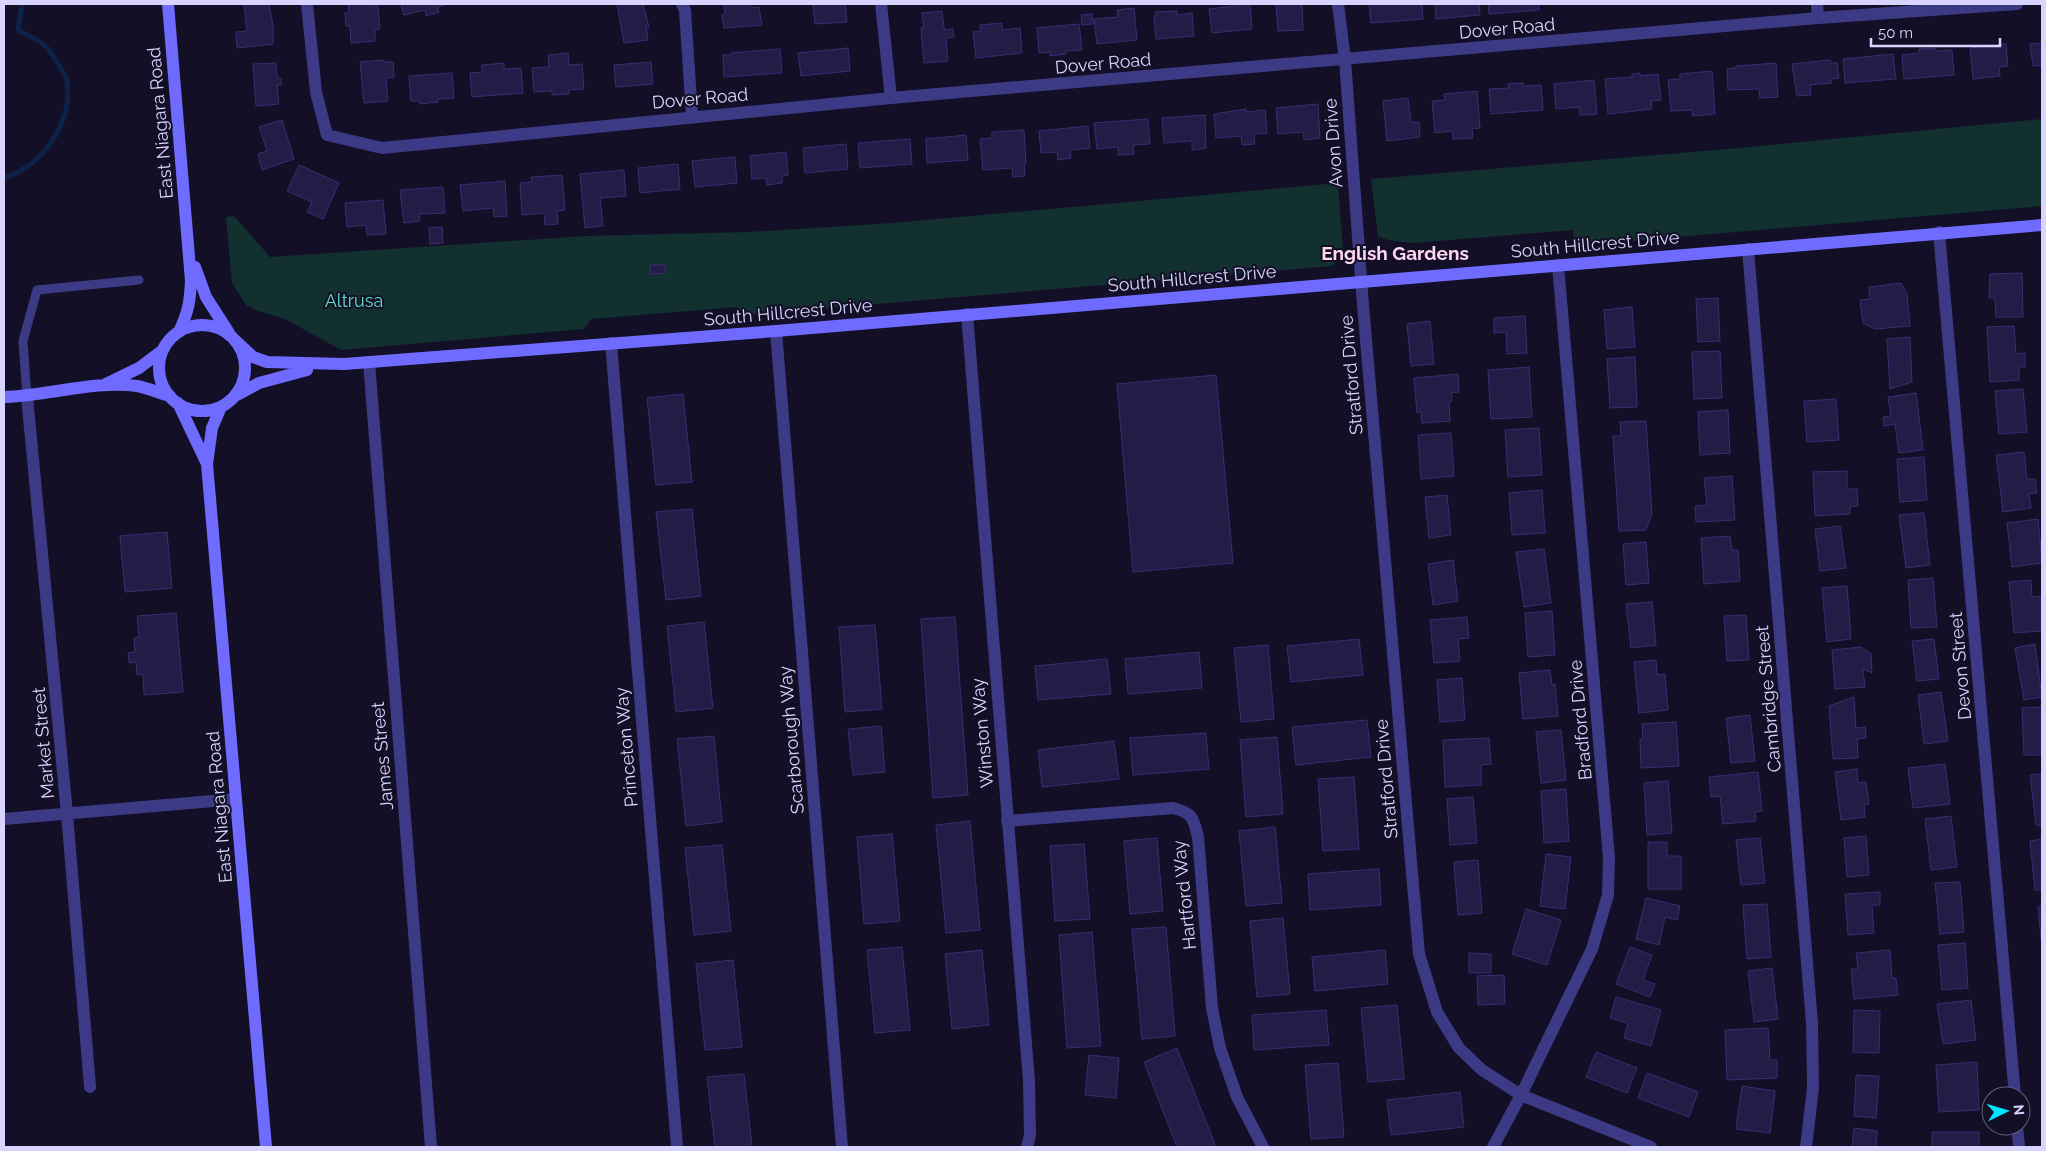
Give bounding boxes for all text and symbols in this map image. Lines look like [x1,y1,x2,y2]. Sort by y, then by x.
street label: Dover Road [1458,13,1556,43]
scale bar [1871,15,2000,47]
text: 50 m [1878,24,1913,42]
street label: East Niagara Road [143,46,177,200]
street label: Dover Road [1054,48,1152,78]
street label: Dover Road [651,83,749,113]
street label: Avon Drive [1319,97,1347,188]
street label: South Hillcrest Drive [1510,226,1681,262]
district label: English Gardens [1321,242,1469,264]
street label: South Hillcrest Drive [1107,260,1278,296]
park label: Altrusa [325,290,383,311]
street label: South Hillcrest Drive [703,294,874,330]
street label: Stratford Drive [1335,314,1367,436]
street label: Devon Street [1945,611,1975,721]
street label: Cambridge Street [1751,625,1785,773]
street label: Bradford Drive [1564,659,1596,781]
street label: Scarborough Way [774,665,808,815]
street label: Winston Way [967,677,997,789]
street label: Market Street [28,686,58,800]
street label: Princeton Way [610,686,642,808]
street label: James Street [367,701,397,811]
street label: Stratford Drive [1370,718,1402,840]
street label: East Niagara Road [202,730,236,884]
street label: Hartford Way [1168,839,1200,951]
north arrow [1981,1086,2031,1136]
text: N [2011,1104,2027,1116]

